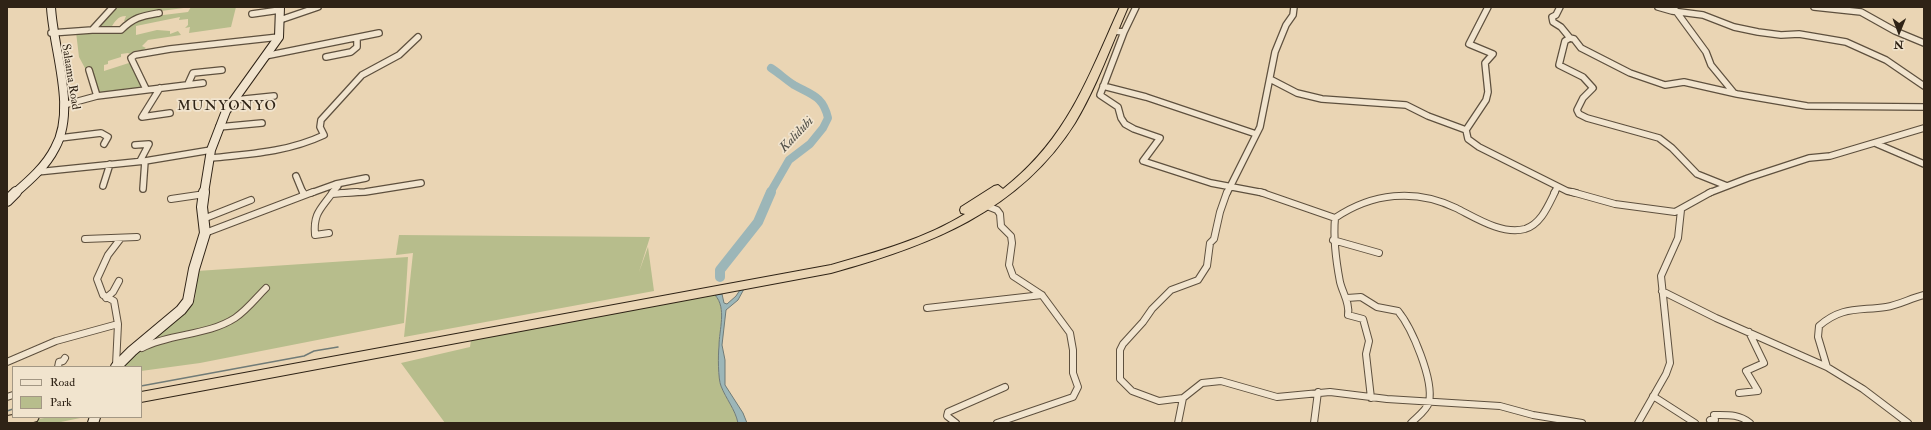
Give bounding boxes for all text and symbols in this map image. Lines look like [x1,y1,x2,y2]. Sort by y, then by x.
north arrow [1879,12,1919,52]
text: N [1894,38,1904,51]
street label: Salaama Road [58,43,82,111]
district label: MUNYONYO [177,99,277,115]
water label: Kalidubi [777,114,817,156]
legend [12,366,142,418]
text: Road [50,375,75,390]
text: Park [50,395,72,410]

